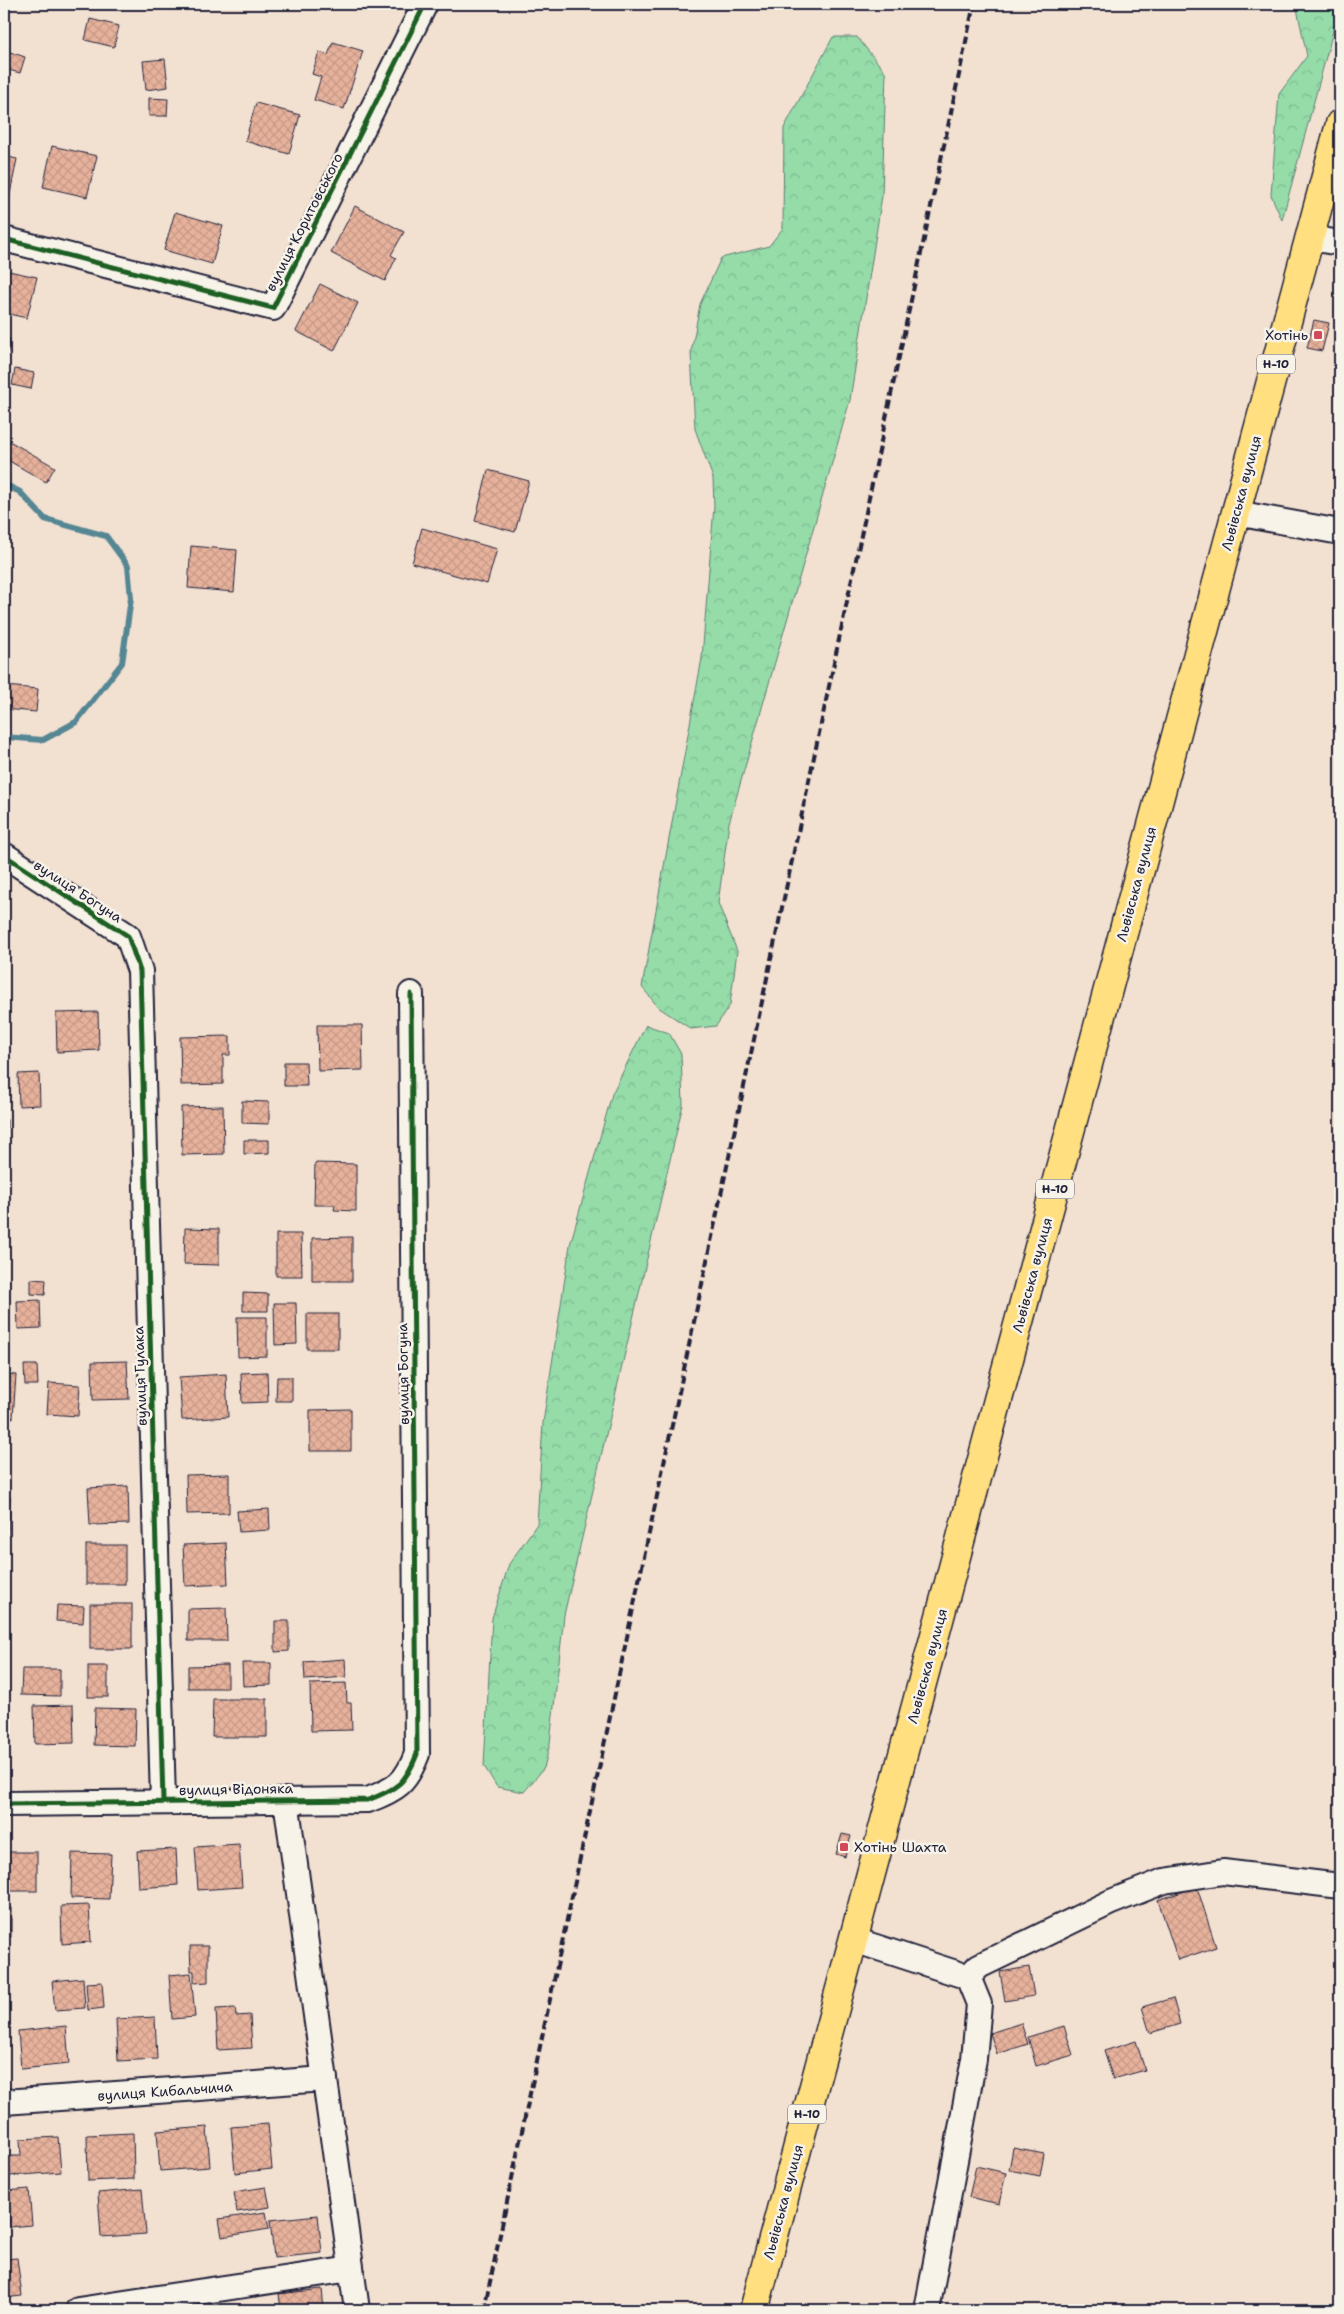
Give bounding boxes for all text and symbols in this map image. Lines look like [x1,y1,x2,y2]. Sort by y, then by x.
street label: вулиця Коритовського [261,150,347,294]
place label: Хотінь [1265,326,1308,344]
marker: Хотінь [1312,329,1324,341]
road number: Н-10 [1257,354,1295,374]
street label: Львівська вулиця [1217,433,1265,553]
street label: Львівська вулиця [1112,824,1160,944]
street label: вулиця Богуна [30,856,126,926]
road number: Н-10 [1036,1180,1074,1198]
street label: Львівська вулиця [1008,1215,1056,1335]
street label: вулиця Богуна [393,1323,413,1425]
street label: вулиця Гулака [129,1326,151,1426]
street label: Львівська вулиця [903,1606,951,1726]
street label: вулиця Відоняка [179,1779,294,1799]
place label: Хотінь Шахта [854,1838,947,1856]
marker: Хотінь Шахта [838,1841,850,1853]
street label: вулиця Кибальчича [97,2077,234,2105]
road number: Н-10 [788,2104,826,2124]
street label: Львівська вулиця [759,2142,807,2262]

